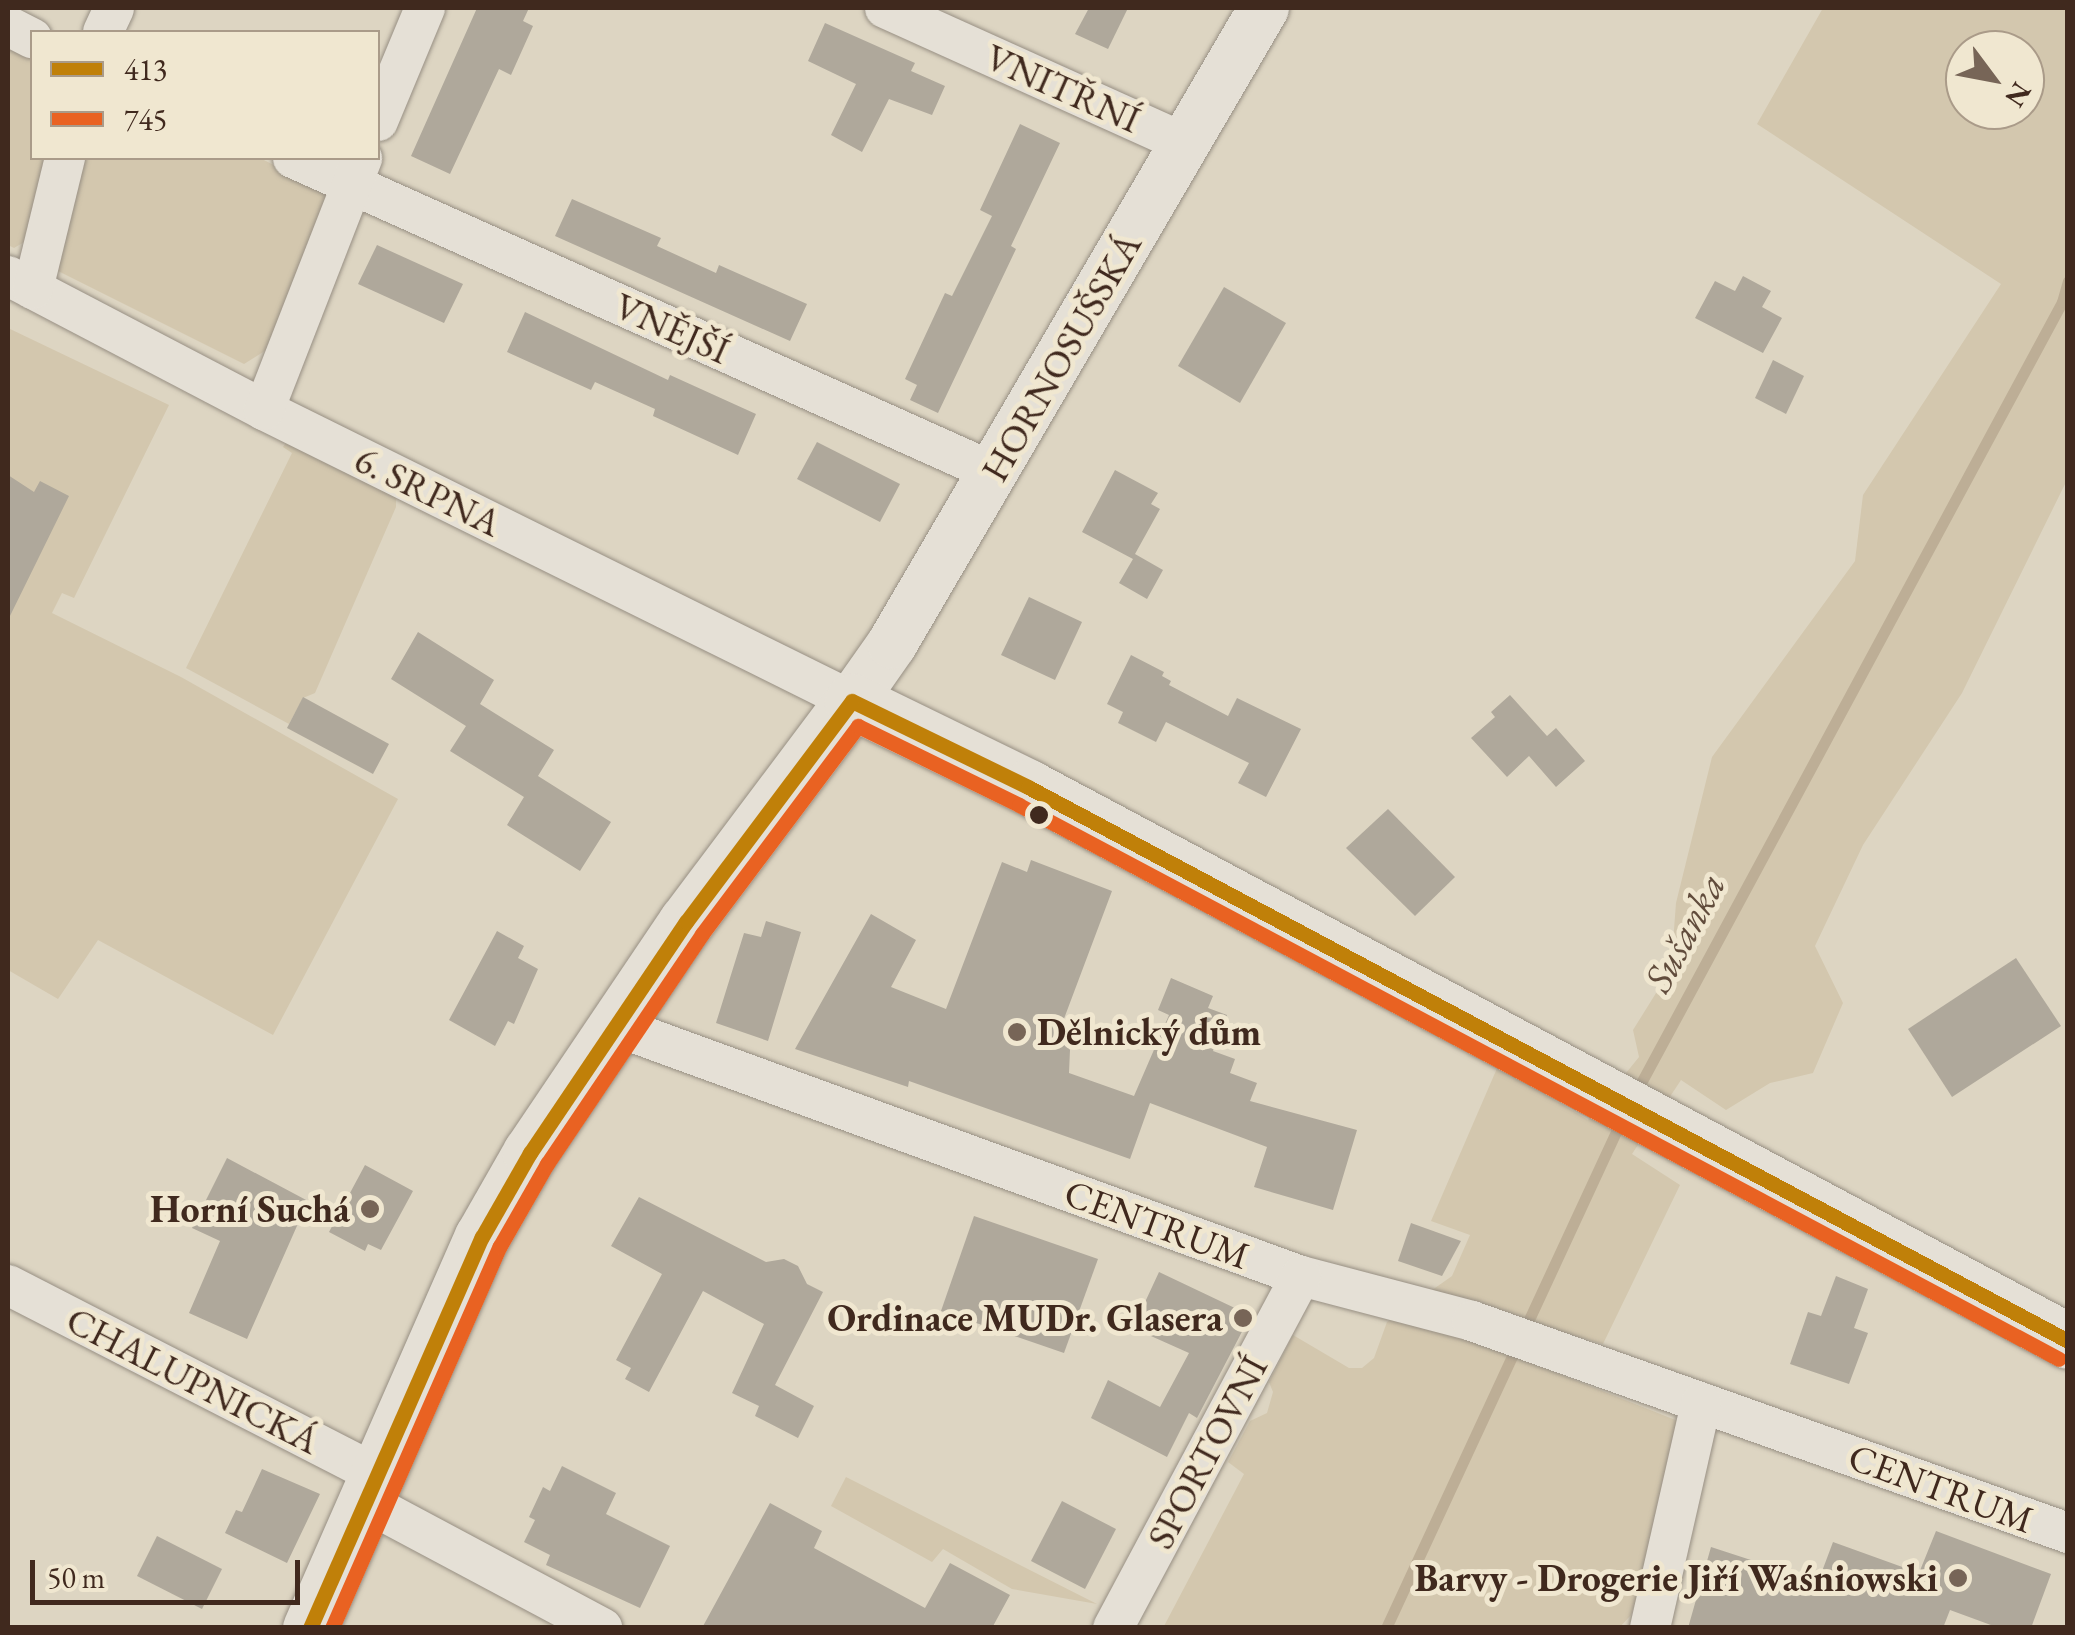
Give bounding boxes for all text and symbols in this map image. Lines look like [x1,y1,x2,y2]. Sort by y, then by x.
legend [30,30,380,160]
north arrow [1945,30,2045,130]
street label: VNITŘNÍ [979,34,1147,142]
text: 413 [124,50,167,89]
text: N [1997,76,2040,114]
text: 745 [124,100,167,139]
street label: HORNOSUŠSKÁ [971,225,1151,489]
street label: VNĚJŠÍ [608,283,736,373]
street label: 6. SRPNA [348,436,508,546]
unlabelled marker [1029,805,1049,825]
water label: Sušanka [1633,865,1735,999]
place label: Dělnický dům [1037,1009,1261,1055]
marker: Dělnický dům [1006,1021,1028,1043]
street label: CENTRUM [1058,1170,1256,1278]
place label: Horní Suchá [150,1186,350,1232]
marker: Horní Suchá [359,1198,381,1220]
place label: Ordinace MUDr. Glasera [827,1295,1223,1341]
street label: CHALUPNICKÁ [59,1297,327,1463]
marker: Ordinace MUDr. Glasera [1232,1307,1254,1329]
street label: SPORTOVNÍ [1137,1348,1277,1556]
street label: CENTRUM [1842,1434,2040,1542]
scale bar [35,1540,305,1602]
place label: Barvy - Drogerie Jiří Waśniowski [1414,1555,1938,1601]
text: 50 m [47,1558,105,1597]
marker: Barvy - Drogerie Jiří Waśniowski [1947,1567,1969,1589]

